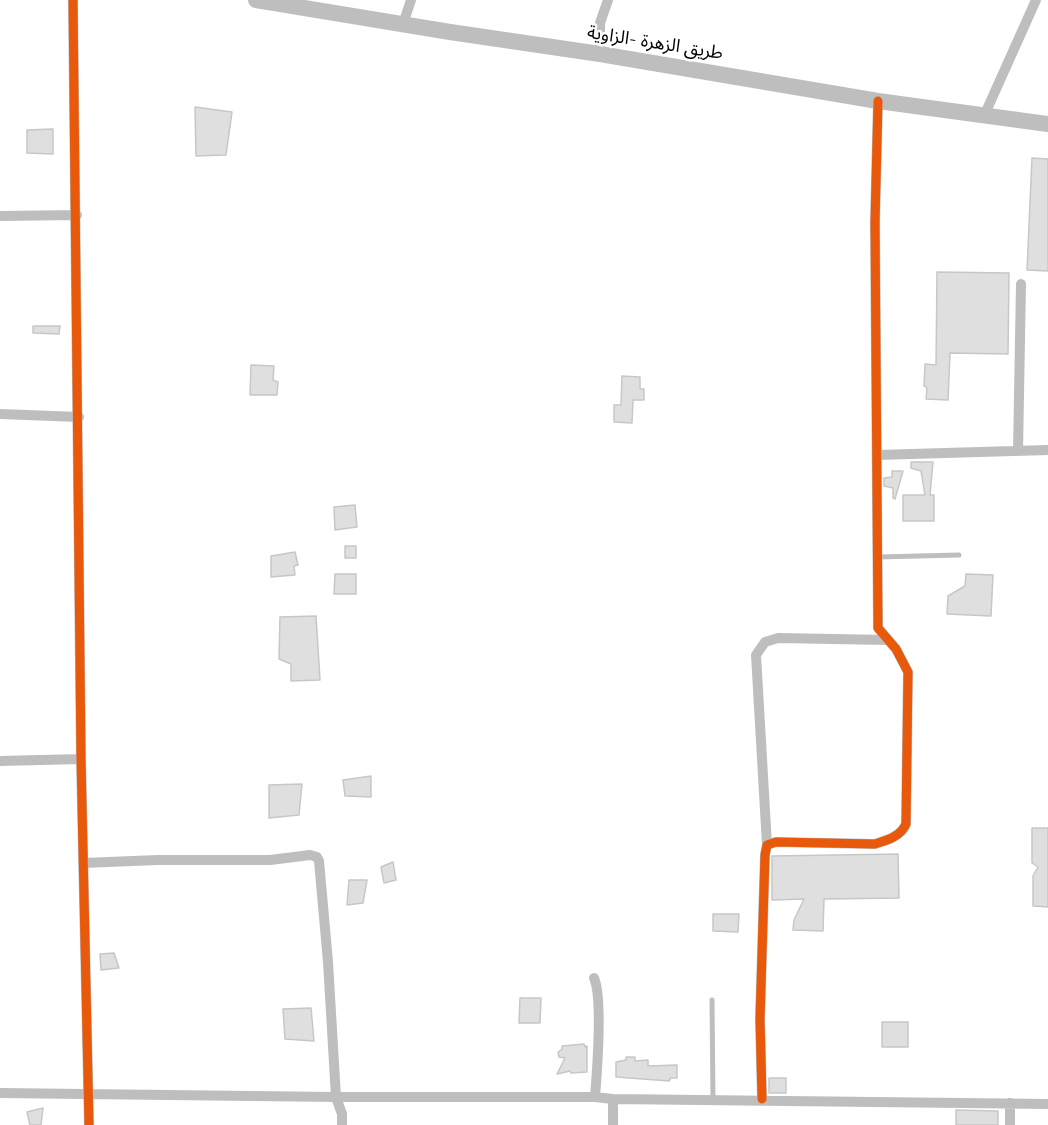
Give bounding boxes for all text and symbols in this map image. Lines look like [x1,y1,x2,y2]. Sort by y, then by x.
street label: طريق الزهرة -الزاوية [586,23,724,65]

